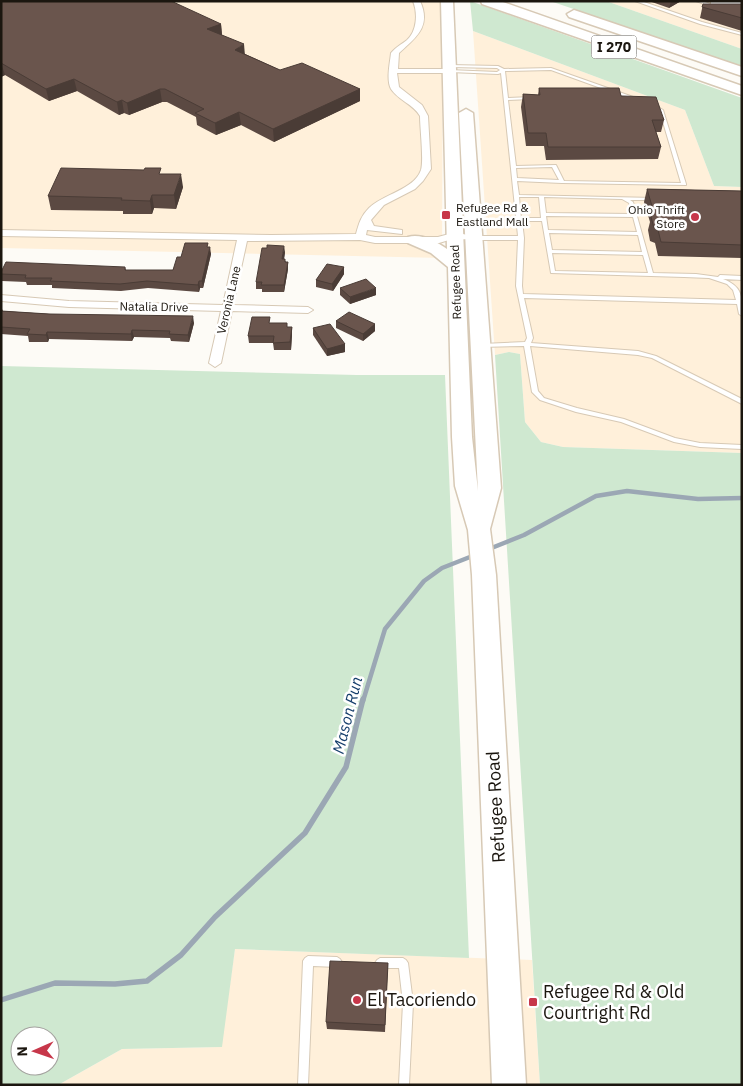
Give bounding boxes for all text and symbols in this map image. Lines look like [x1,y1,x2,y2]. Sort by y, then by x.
road number: I 270 [592,36,636,58]
place label: Refugee Rd & Eastland Mall [456,200,529,229]
place label: Ohio Thrift Store [628,202,685,231]
marker: Refugee Rd & Eastland Mall [440,209,452,221]
marker: Ohio Thrift Store [689,211,701,223]
street label: Refugee Road [447,244,464,320]
street label: Veronia Lane [213,264,244,335]
street label: Natalia Drive [119,298,189,315]
water label: Mason Run [328,674,366,756]
street label: Refugee Road [481,751,510,864]
place label: Refugee Rd & Old Courtright Rd [543,980,684,1024]
place label: El Tacoriendo [367,988,476,1011]
marker: El Tacoriendo [351,994,363,1006]
marker: Refugee Rd & Old Courtright Rd [527,996,539,1008]
north arrow [10,1026,60,1076]
text: N [13,1046,31,1057]

